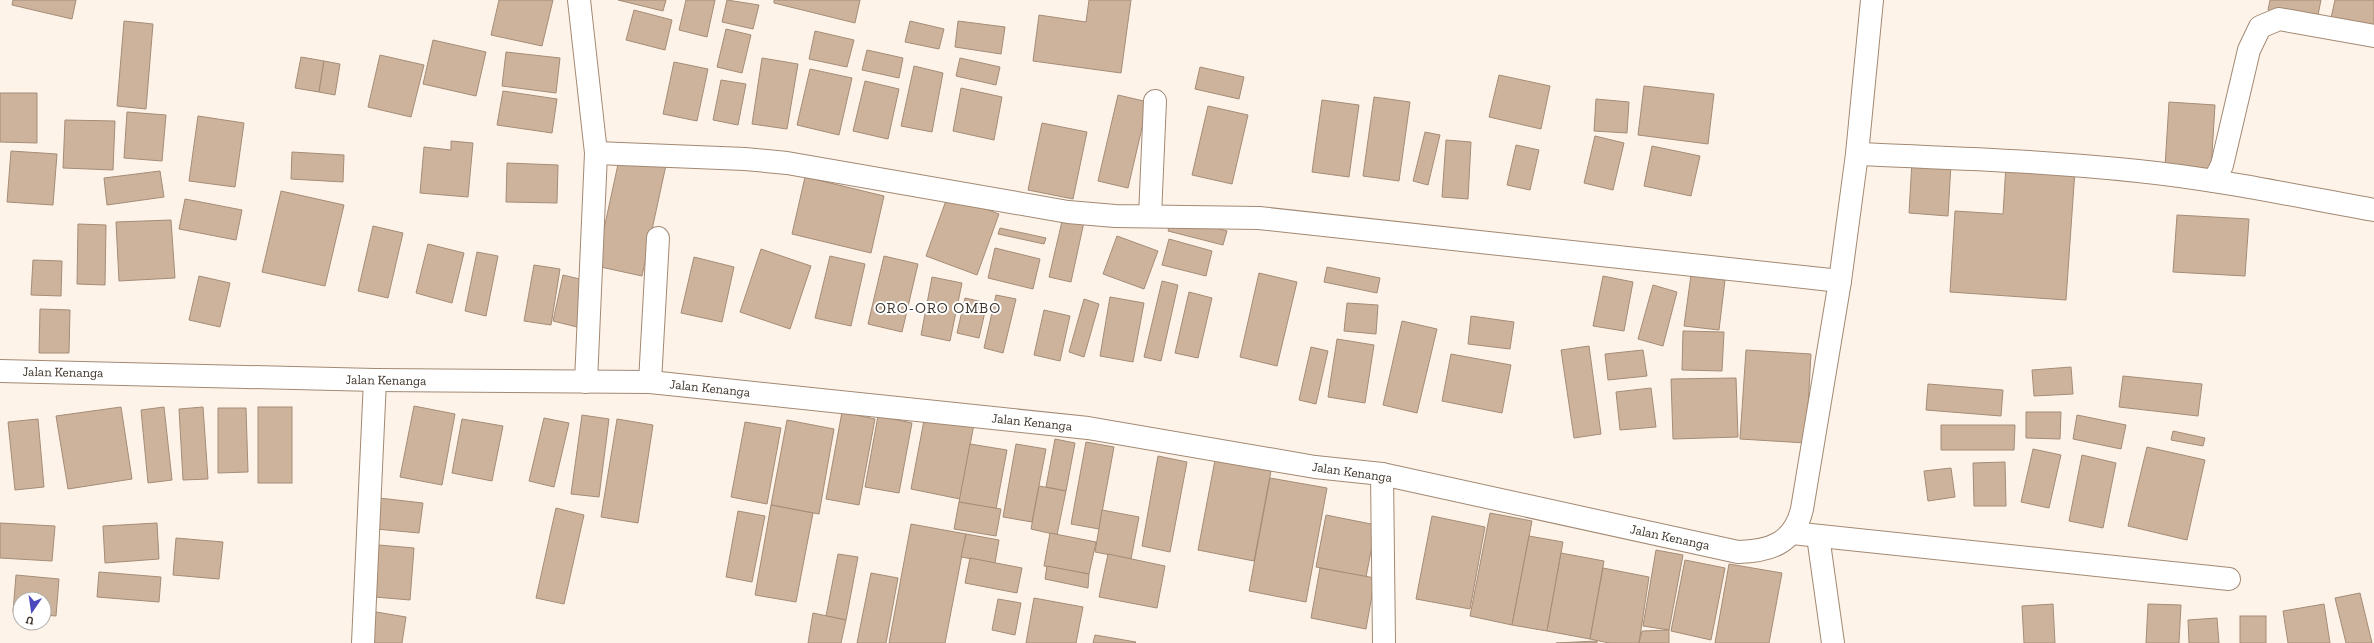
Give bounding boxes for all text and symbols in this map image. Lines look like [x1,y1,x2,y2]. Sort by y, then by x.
district label: ORO-ORO OMBO [875,299,1001,317]
street label: Jalan Kenanga [22,364,104,380]
street label: Jalan Kenanga [345,372,427,388]
street label: Jalan Kenanga [669,376,752,400]
street label: Jalan Kenanga [991,410,1074,434]
street label: Jalan Kenanga [1311,459,1394,485]
street label: Jalan Kenanga [1629,521,1712,553]
north arrow [12,591,52,631]
text: U [24,613,35,627]

